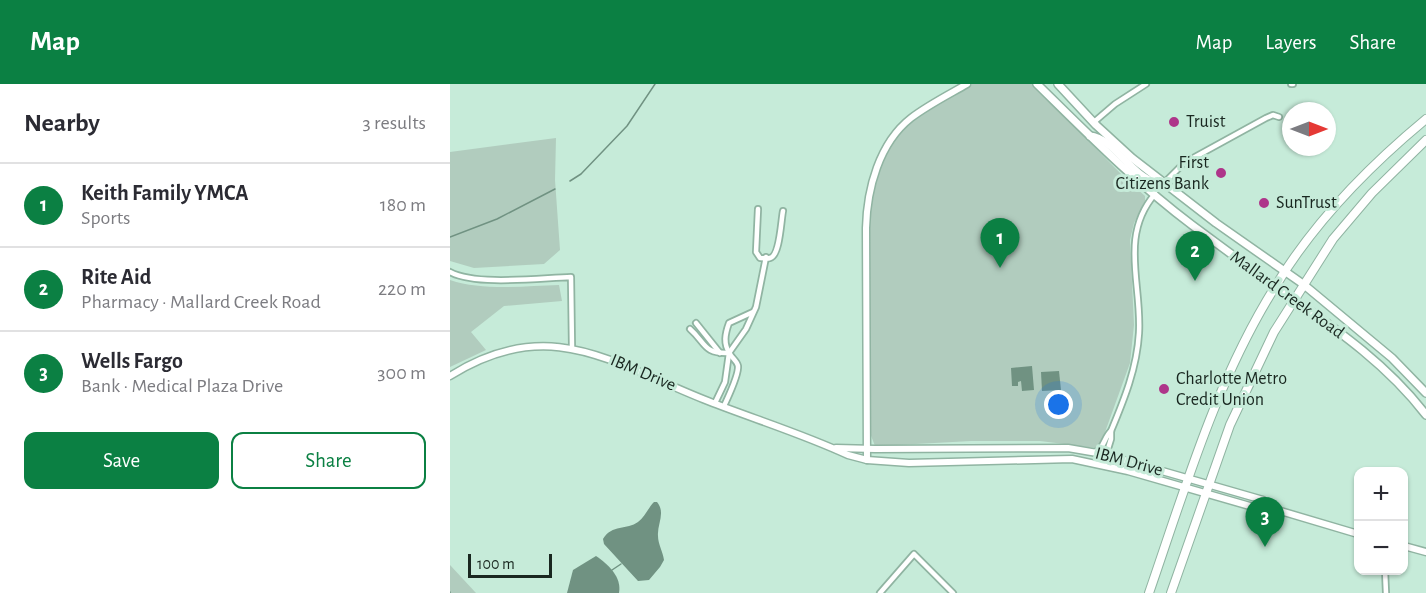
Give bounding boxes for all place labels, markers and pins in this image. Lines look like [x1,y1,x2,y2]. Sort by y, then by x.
place label: Truist [1186,113,1226,131]
marker: Truist [1167,115,1181,129]
place label: First Citizens Bank [1116,154,1210,193]
marker: First Citizens Bank [1214,166,1228,180]
place label: SunTrust [1276,194,1337,212]
marker: SunTrust [1257,196,1271,210]
pin: 1 [980,218,1020,268]
pin: 2 [1176,232,1214,281]
place label: Charlotte Metro Credit Union [1176,370,1287,409]
marker: Charlotte Metro Credit Union [1157,382,1171,396]
pin: 3 [1246,498,1284,547]

